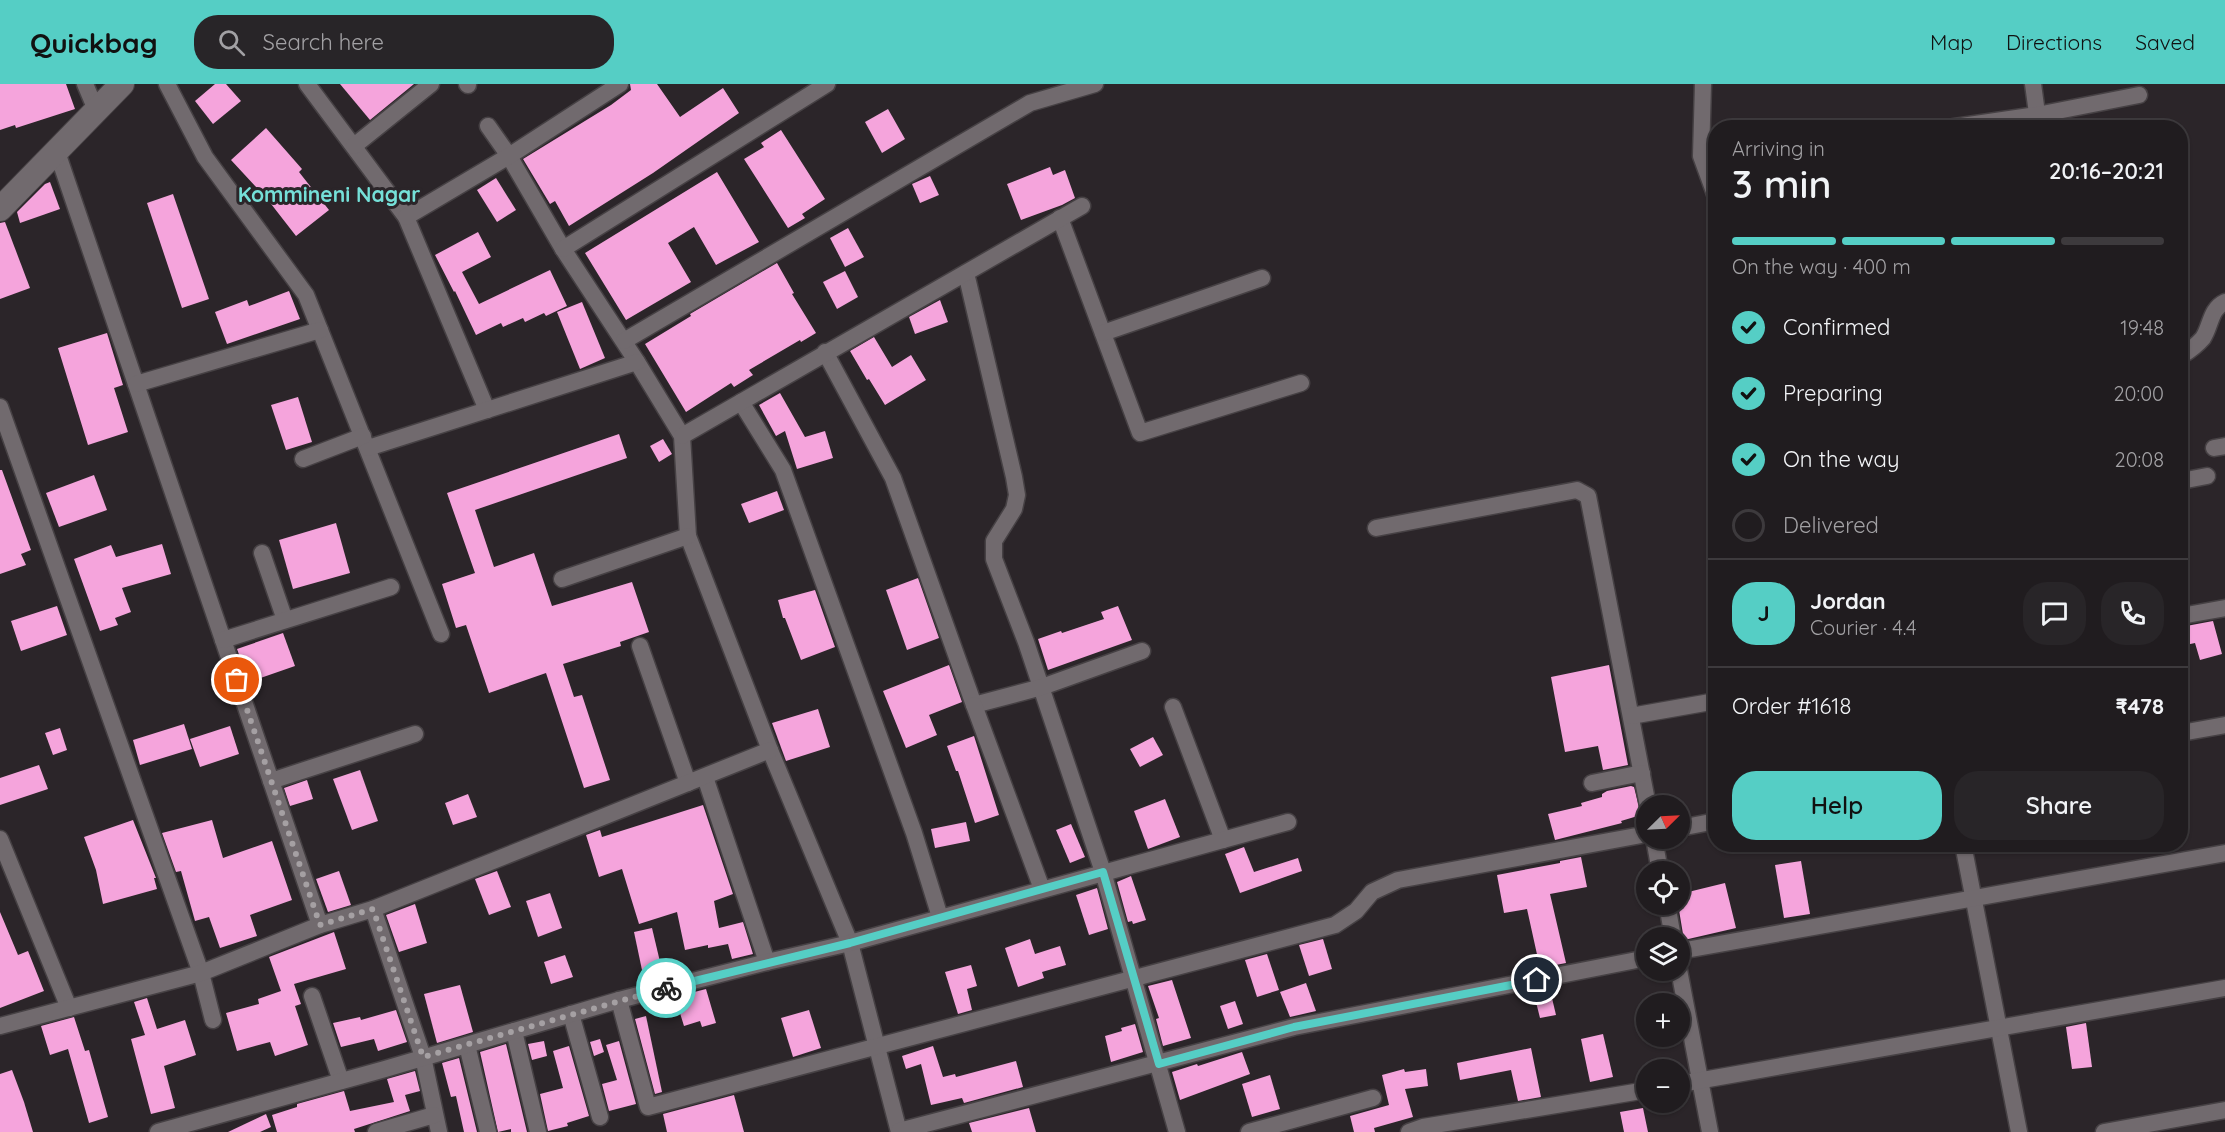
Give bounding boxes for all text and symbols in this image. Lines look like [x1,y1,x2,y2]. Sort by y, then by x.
search box [194,15,614,69]
text: Quickbag [30,25,158,60]
icon: search [215,26,248,59]
text: Search here [263,28,384,56]
text: Map [1930,29,1973,55]
text: Directions [2006,29,2102,55]
text: Saved [2135,29,2195,55]
text: Arriving in [1732,136,1825,161]
text: 20:16–20:21 [2049,157,2164,185]
text: 3 min [1732,159,1831,208]
district label: Kommineni Nagar [238,181,420,207]
text: On the way · 400 m [1732,254,1911,279]
icon: check [1732,311,1765,344]
text: Confirmed [1783,313,1890,341]
text: 19:48 [2120,315,2164,340]
icon: check [1732,377,1765,410]
text: Preparing [1783,379,1883,407]
text: 20:00 [2113,381,2164,406]
icon: check [1732,443,1765,476]
text: On the way [1783,445,1899,473]
text: 20:08 [2115,447,2164,472]
text: Delivered [1783,511,1879,539]
button: chat [2023,582,2086,645]
button: phone [2101,582,2164,645]
text: Jordan [1810,587,1886,615]
text: J [1757,599,1770,627]
text: Courier · 4.4 [1810,615,1916,640]
pin [211,654,262,705]
icon: bag [220,663,253,696]
text: Order #1618 [1732,692,1851,720]
text: ₹478 [2115,692,2164,720]
button: Help [1732,771,1942,840]
button: Share [1954,771,2164,840]
north arrow [1636,795,1690,849]
map controls [1636,795,1690,1113]
button: locate [1636,861,1690,915]
button: layers [1636,927,1690,981]
pin [1511,954,1562,1005]
courier [636,958,696,1018]
icon: home [1520,963,1553,996]
icon: bike [650,972,683,1005]
button: + [1636,993,1690,1047]
button: − [1636,1059,1690,1113]

